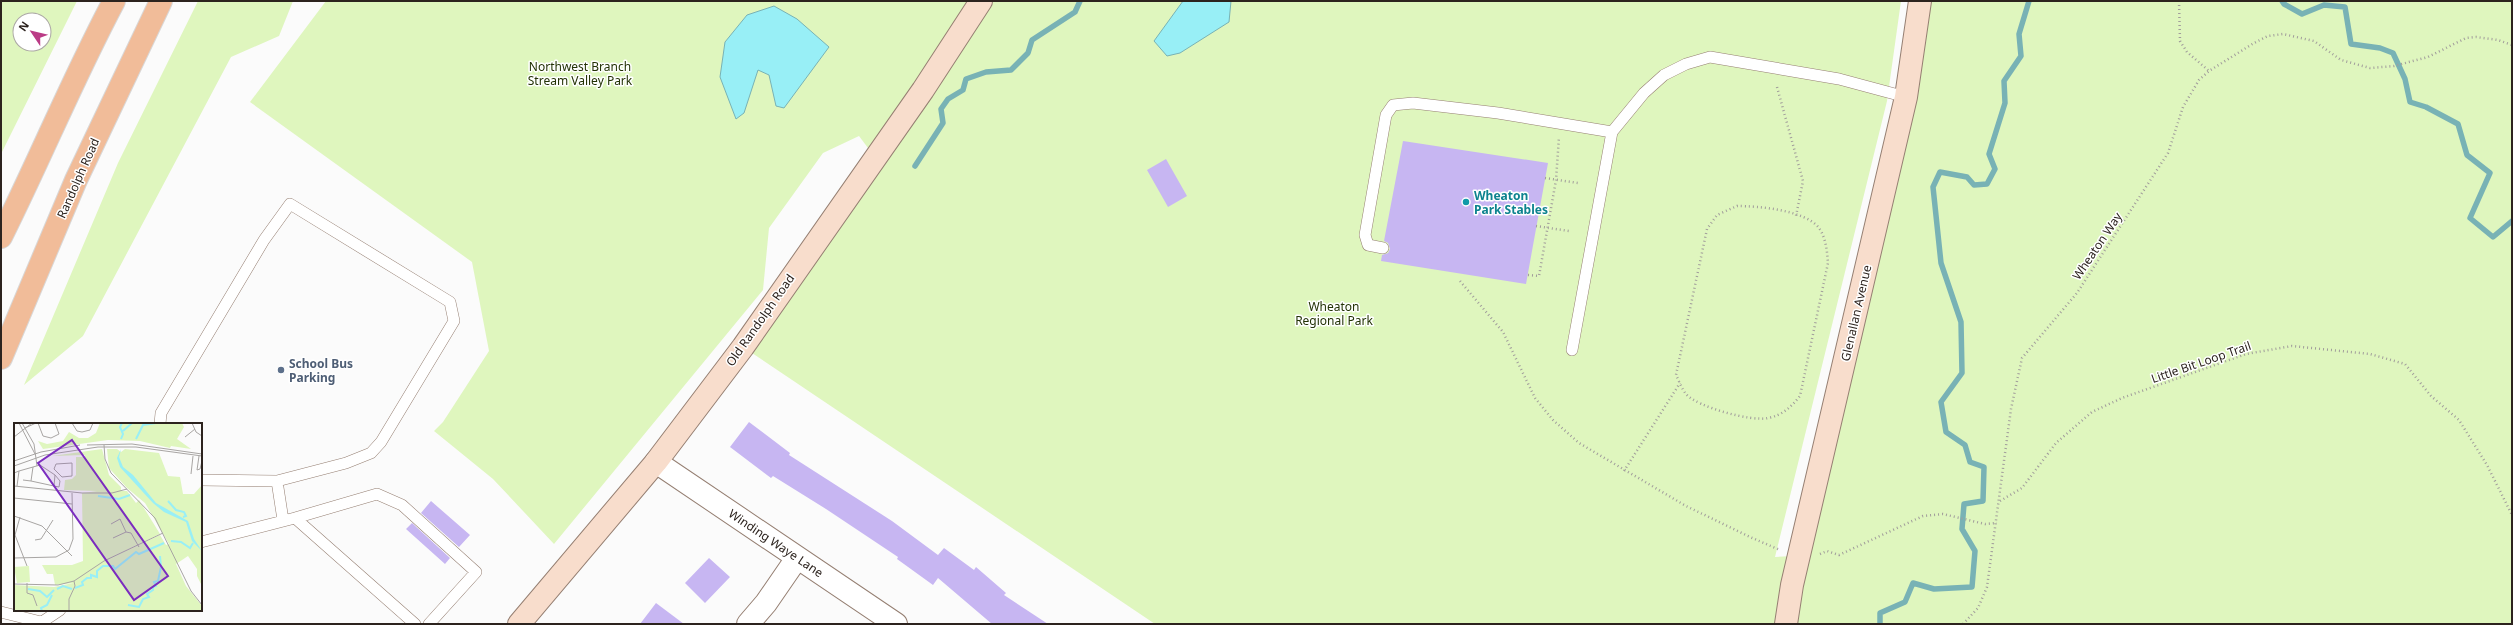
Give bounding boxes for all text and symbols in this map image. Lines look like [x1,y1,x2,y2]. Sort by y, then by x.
north arrow [12,12,52,52]
text: N [15,18,32,34]
park label: Northwest Branch Stream Valley Park [528,58,633,89]
street label: Randolph Road [53,135,103,221]
place label: Wheaton Park Stables [1474,187,1548,218]
marker: Wheaton Park Stables [1461,197,1471,207]
street label: Wheaton Way [2068,208,2126,283]
street label: Glenallan Avenue [1837,263,1875,363]
street label: Old Randolph Road [722,270,798,370]
park label: Wheaton Regional Park [1295,298,1373,329]
street label: Little Bit Loop Trail [2149,337,2253,387]
place label: School Bus Parking [289,355,353,386]
marker: School Bus Parking [276,365,286,375]
inset map [14,423,202,611]
street label: Winding Waye Lane [725,505,827,581]

